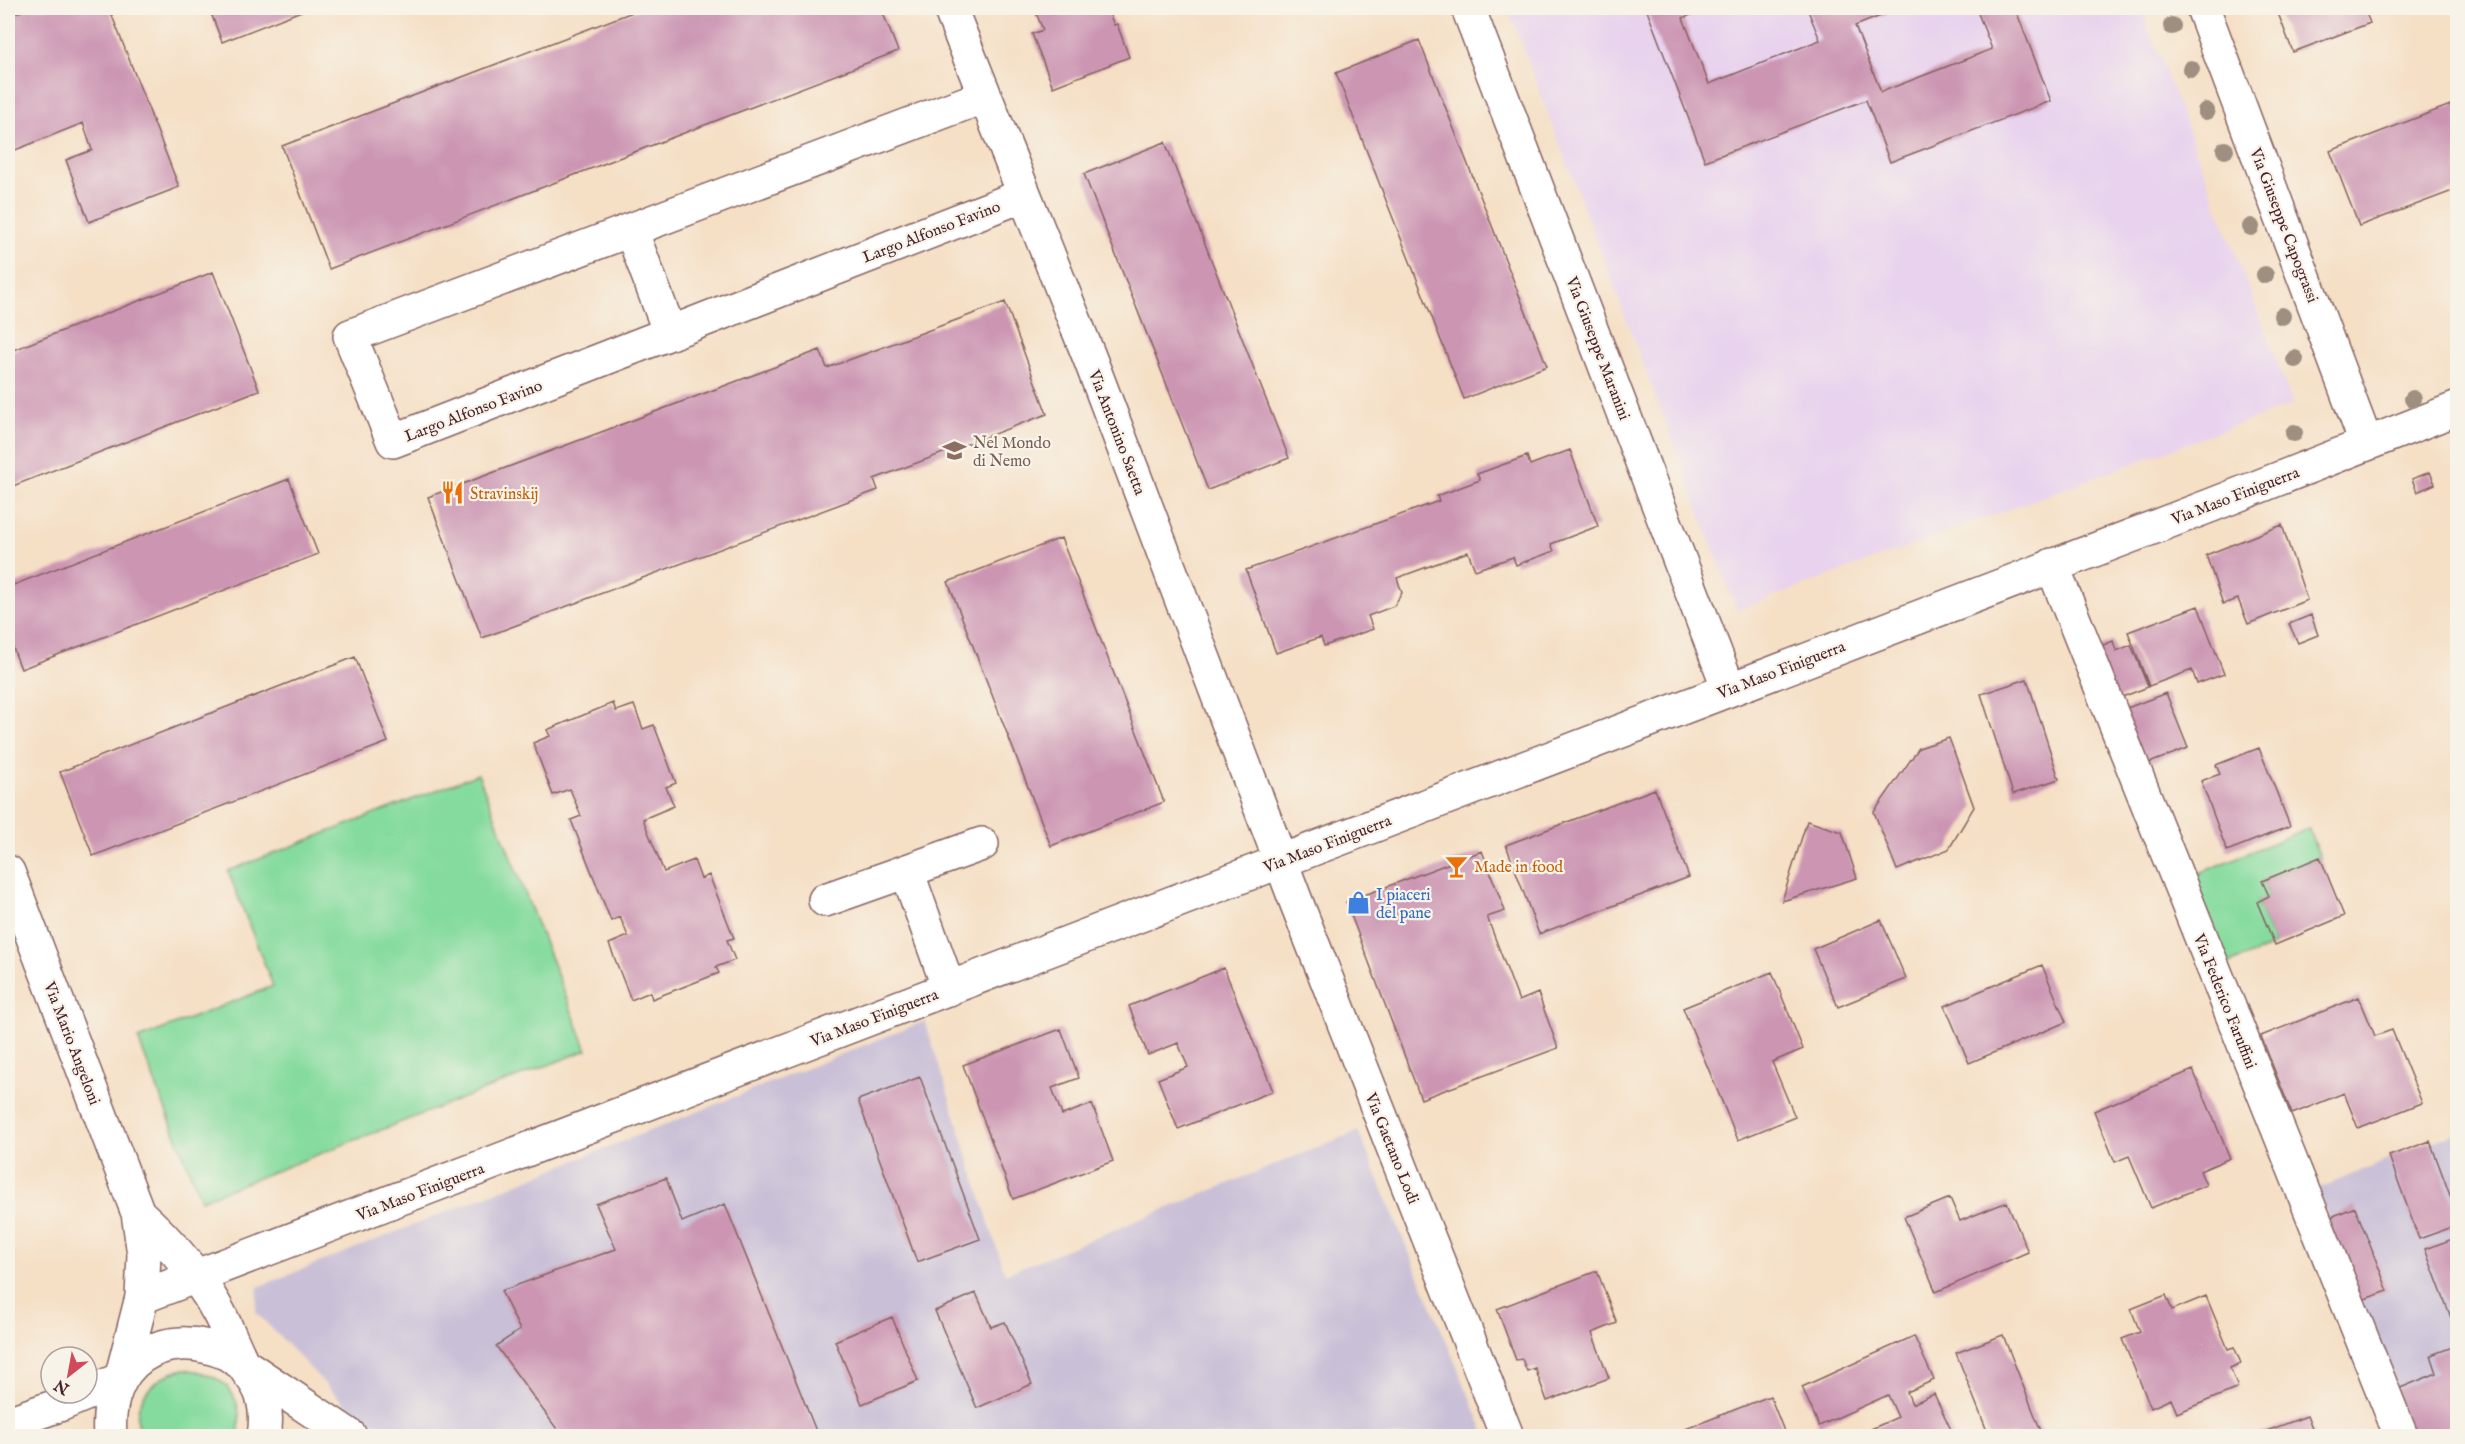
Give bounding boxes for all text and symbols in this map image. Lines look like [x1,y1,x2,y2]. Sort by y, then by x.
street label: Via Giuseppe Capograssi [2244,145,2322,306]
street label: Largo Alfonso Favino [860,197,1004,268]
street label: Via Giuseppe Maranini [1560,273,1634,423]
street label: Via Antonino Saetta [1083,366,1149,498]
street label: Largo Alfonso Favino [402,376,546,447]
place label: Nel Mondo di Nemo [973,434,1051,472]
school or university icon: Nel Mondo di Nemo [942,438,968,464]
street label: Via Maso Finiguerra [2168,463,2302,531]
restaurant icon: Stravinskij [439,480,465,506]
place label: Stravinskij [470,485,538,505]
street label: Via Maso Finiguerra [1714,637,1848,705]
street label: Via Maso Finiguerra [1260,811,1394,879]
bar icon: Made in food [1443,853,1469,879]
place label: Made in food [1474,858,1564,878]
place label: I piaceri del pane [1376,886,1431,924]
shop icon: I piaceri del pane [1345,890,1371,916]
street label: Via Federico Faruffini [2188,930,2260,1072]
street label: Via Mario Angeloni [38,978,104,1108]
street label: Via Maso Finiguerra [807,985,941,1053]
street label: Via Gaetano Lodi [1359,1089,1423,1207]
street label: Via Maso Finiguerra [353,1159,487,1227]
north arrow [39,1345,99,1405]
text: N [51,1374,74,1399]

